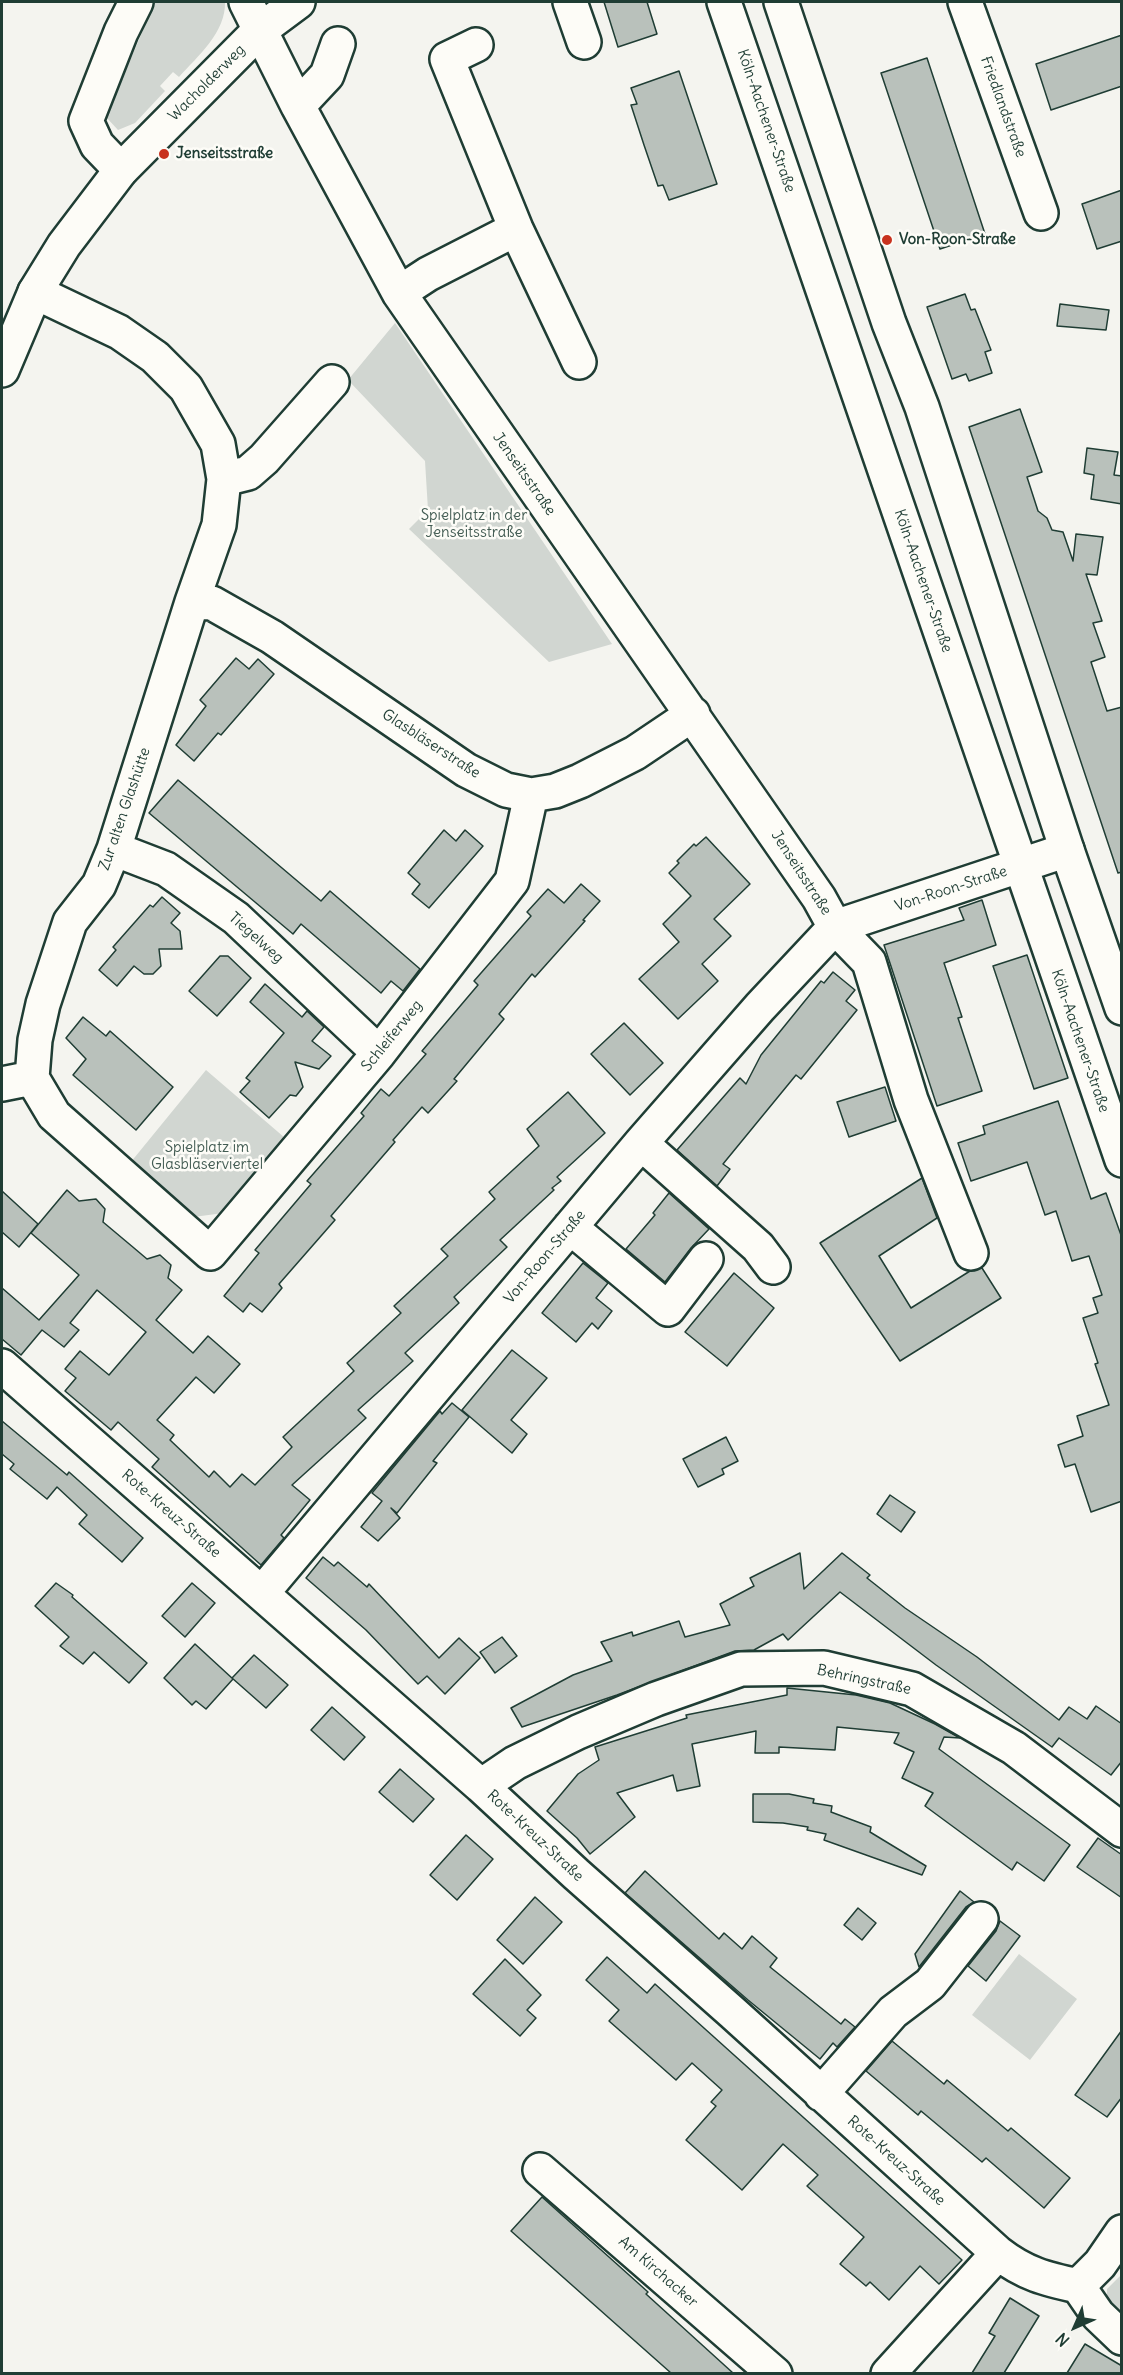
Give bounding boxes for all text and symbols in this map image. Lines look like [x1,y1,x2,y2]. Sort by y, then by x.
street label: Wacholderweg [165,41,249,125]
street label: Köln-Aachener-Straße [733,47,799,195]
street label: Friedlandstraße [976,54,1030,160]
place label: Jenseitsstraße [176,145,273,163]
marker: Jenseitsstraße [157,147,171,161]
place label: Von-Roon-Straße [899,231,1016,249]
marker: Von-Roon-Straße [880,233,894,247]
street label: Jenseitsstraße [489,429,559,519]
park label: Spielplatz in der Jenseitsstraße [421,507,527,542]
street label: Köln-Aachener-Straße [890,507,956,655]
street label: Glasbläserstraße [379,706,483,782]
street label: Zur alten Glashütte [96,745,154,873]
street label: Jenseitsstraße [767,827,835,919]
street label: Von-Roon-Straße [893,862,1009,916]
street label: Tiegelweg [225,909,287,967]
street label: Köln-Aachener-Straße [1047,967,1113,1115]
street label: Schleiferweg [358,997,426,1075]
park label: Spielplatz im Glasbläserviertel [151,1139,263,1174]
street label: Von-Roon-Straße [501,1206,589,1308]
street label: Rote-Kreuz-Straße [118,1466,224,1562]
street label: Behringstraße [815,1661,913,1699]
street label: Rote-Kreuz-Straße [483,1787,587,1885]
street label: Rote-Kreuz-Straße [843,2112,949,2210]
street label: Am Kirchacker [615,2233,701,2311]
north arrow [1045,2297,1105,2357]
text: N [1051,2329,1073,2351]

